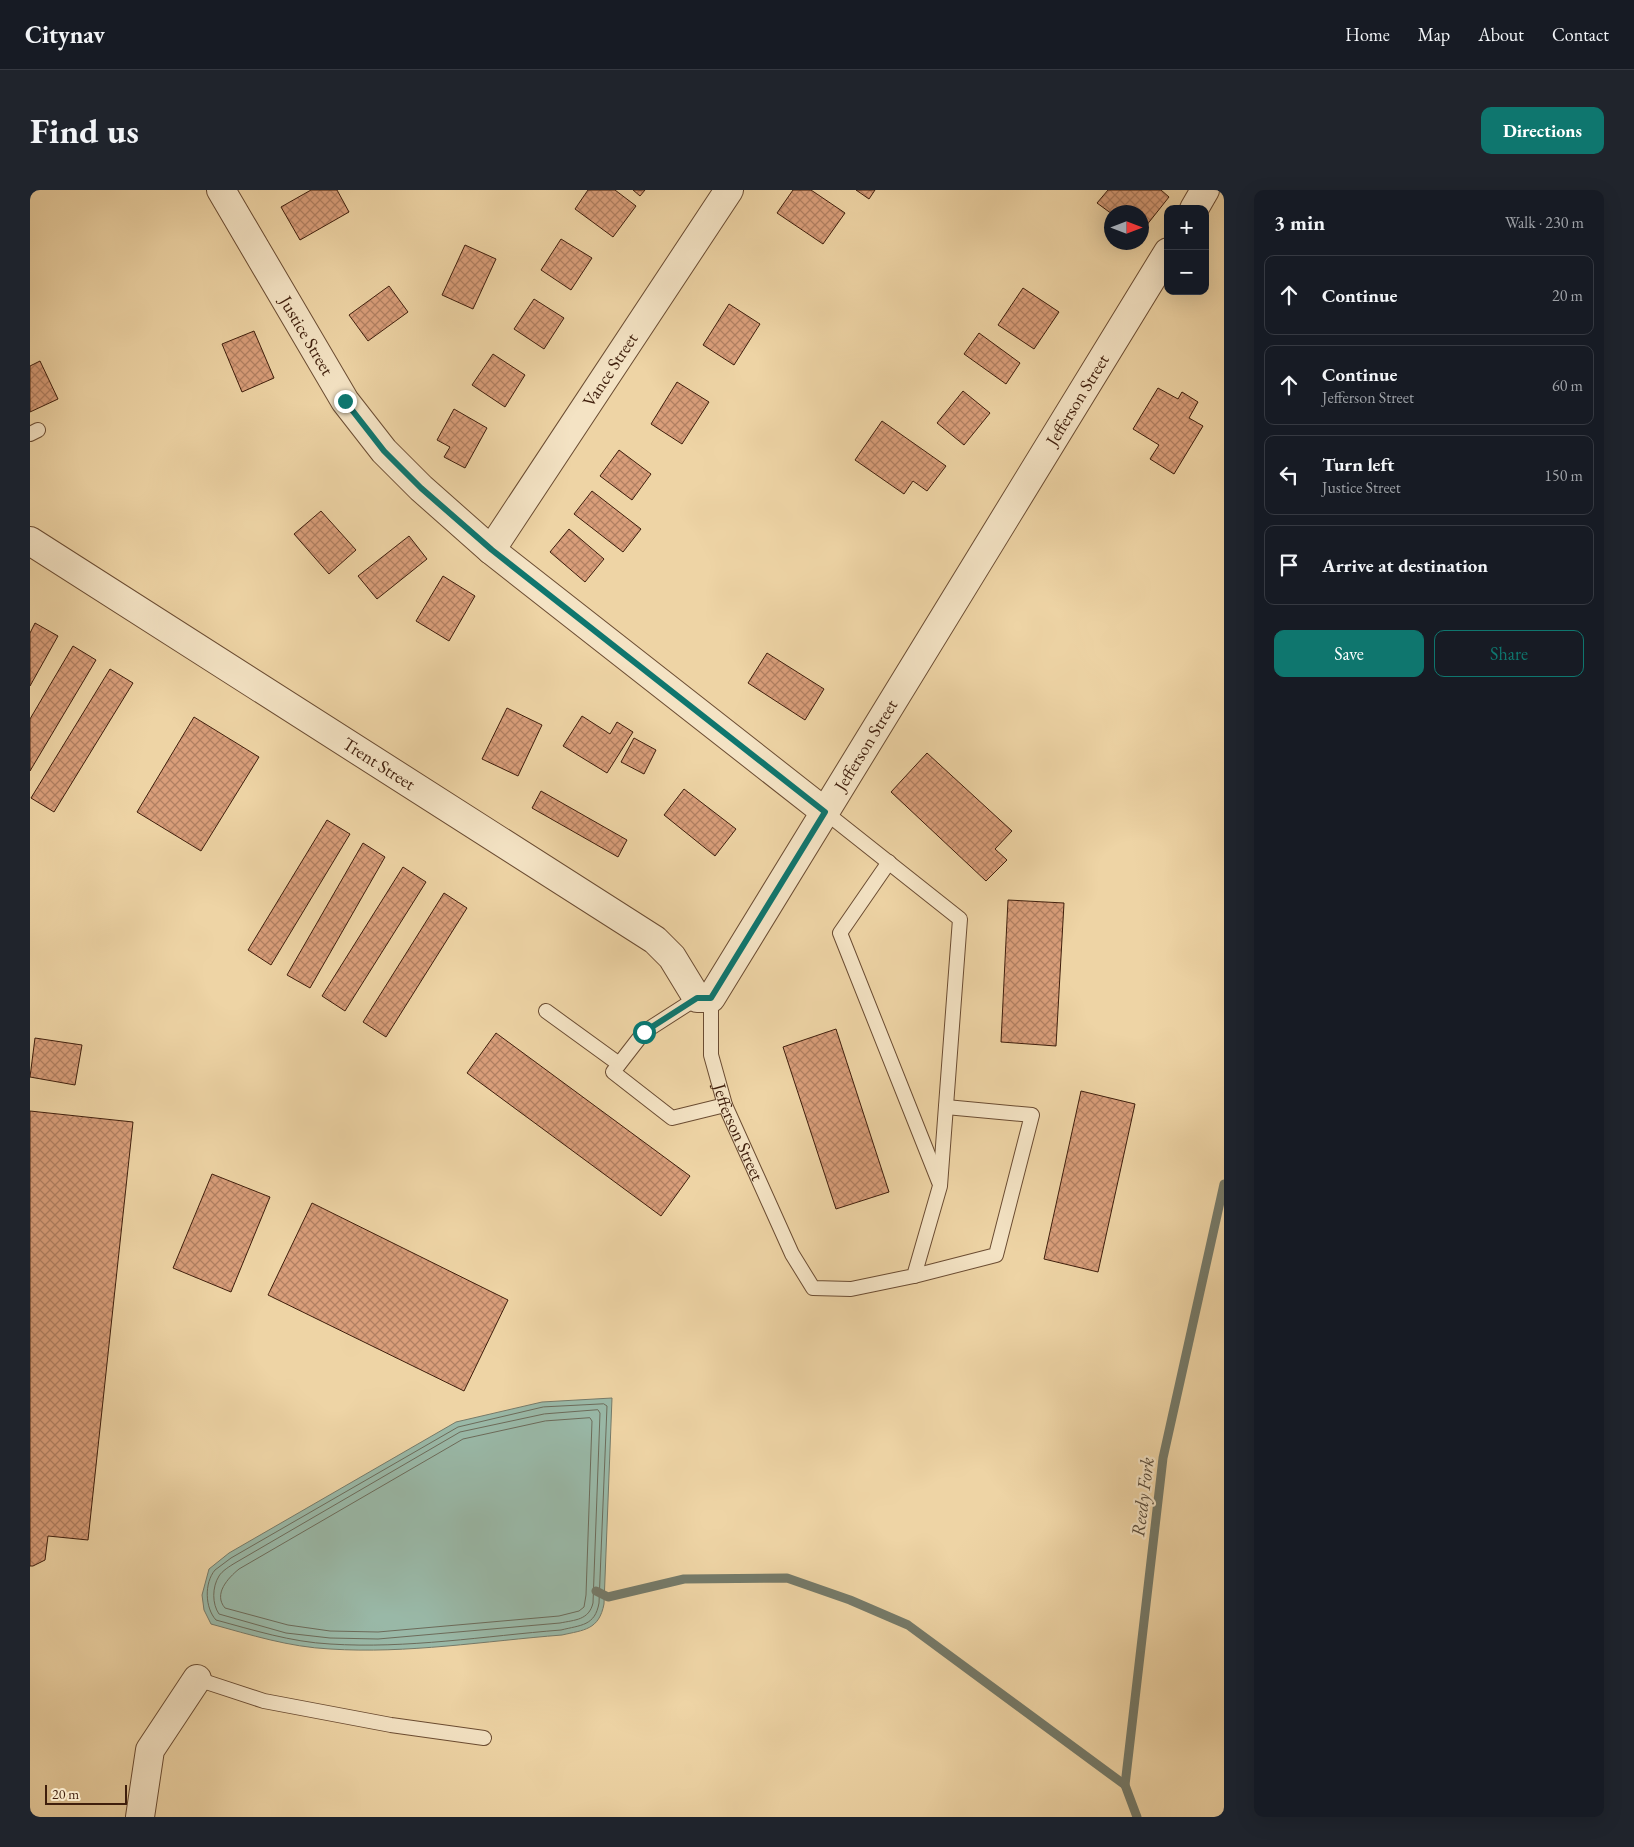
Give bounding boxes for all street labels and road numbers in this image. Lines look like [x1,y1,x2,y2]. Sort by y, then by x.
street label: Justice Street [274,290,340,380]
street label: Vance Street [577,328,643,411]
street label: Jefferson Street [1039,349,1114,451]
street label: Jefferson Street [828,695,902,797]
street label: Trent Street [339,732,420,795]
street label: Jefferson Street [708,1079,770,1184]

